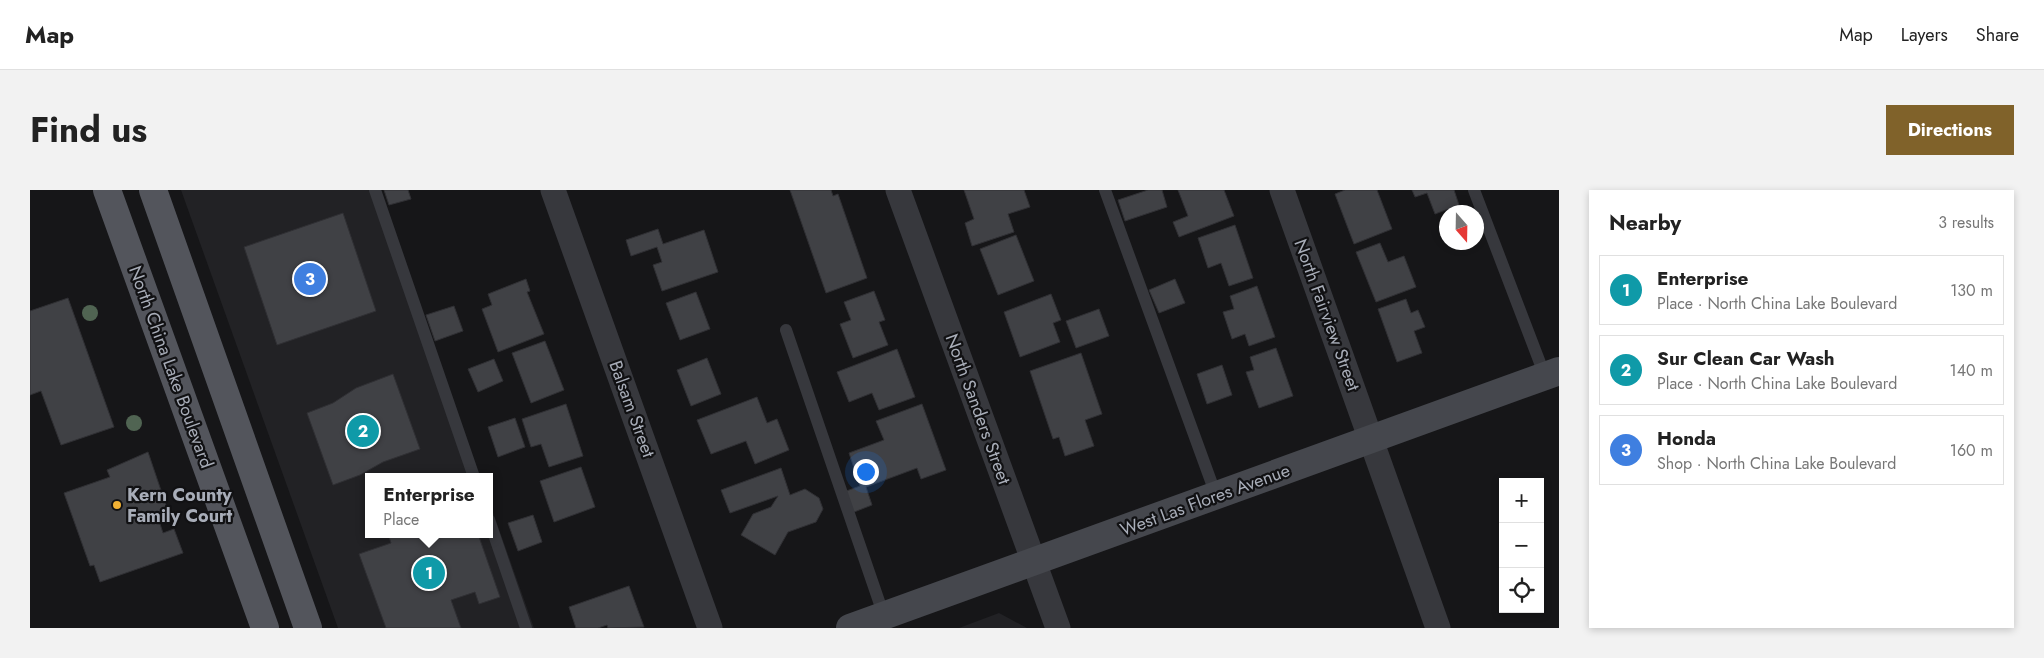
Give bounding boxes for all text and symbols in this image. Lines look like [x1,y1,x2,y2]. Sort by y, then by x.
text: Map [25,17,74,52]
text: Map [1839,22,1873,48]
text: Layers [1901,22,1948,48]
text: Share [1976,22,2019,48]
text: Find us [30,105,147,155]
button: Directions [1886,105,2014,155]
north arrow [1439,205,1484,250]
text: Nearby [1609,208,1681,238]
text: 3 results [1938,211,1994,234]
street label: North Fairview Street [1287,235,1367,395]
pin: 3 [294,260,326,298]
street label: North China Lake Boulevard [122,262,220,472]
text: Enterprise [1657,265,1748,292]
text: 1 [1622,279,1630,302]
text: 130 m [1950,279,1993,302]
text: Place · North China Lake Boulevard [1657,292,1897,315]
street label: North Sanders Street [939,330,1018,489]
text: Sur Clean Car Wash [1657,345,1835,372]
street label: Balsam Street [602,357,662,462]
text: 2 [1621,359,1631,382]
text: 140 m [1950,359,1993,382]
text: Place · North China Lake Boulevard [1657,372,1897,395]
pin: 2 [347,412,379,450]
text: Honda [1657,425,1716,452]
text: 3 [1621,439,1631,462]
text: 160 m [1950,439,1993,462]
text: Shop · North China Lake Boulevard [1657,452,1896,475]
street label: West Las Flores Avenue [1116,457,1294,543]
your location [853,459,879,485]
popup [365,473,493,538]
map controls [1499,478,1544,613]
button: + [1499,478,1544,523]
text: Enterprise [383,481,475,508]
place label: Kern County Family Court [127,482,232,529]
marker: Kern County Family Court [111,499,123,511]
text: Place [383,508,419,531]
button: − [1499,523,1544,568]
pin: 1 [413,554,445,592]
button: locate [1499,568,1544,613]

